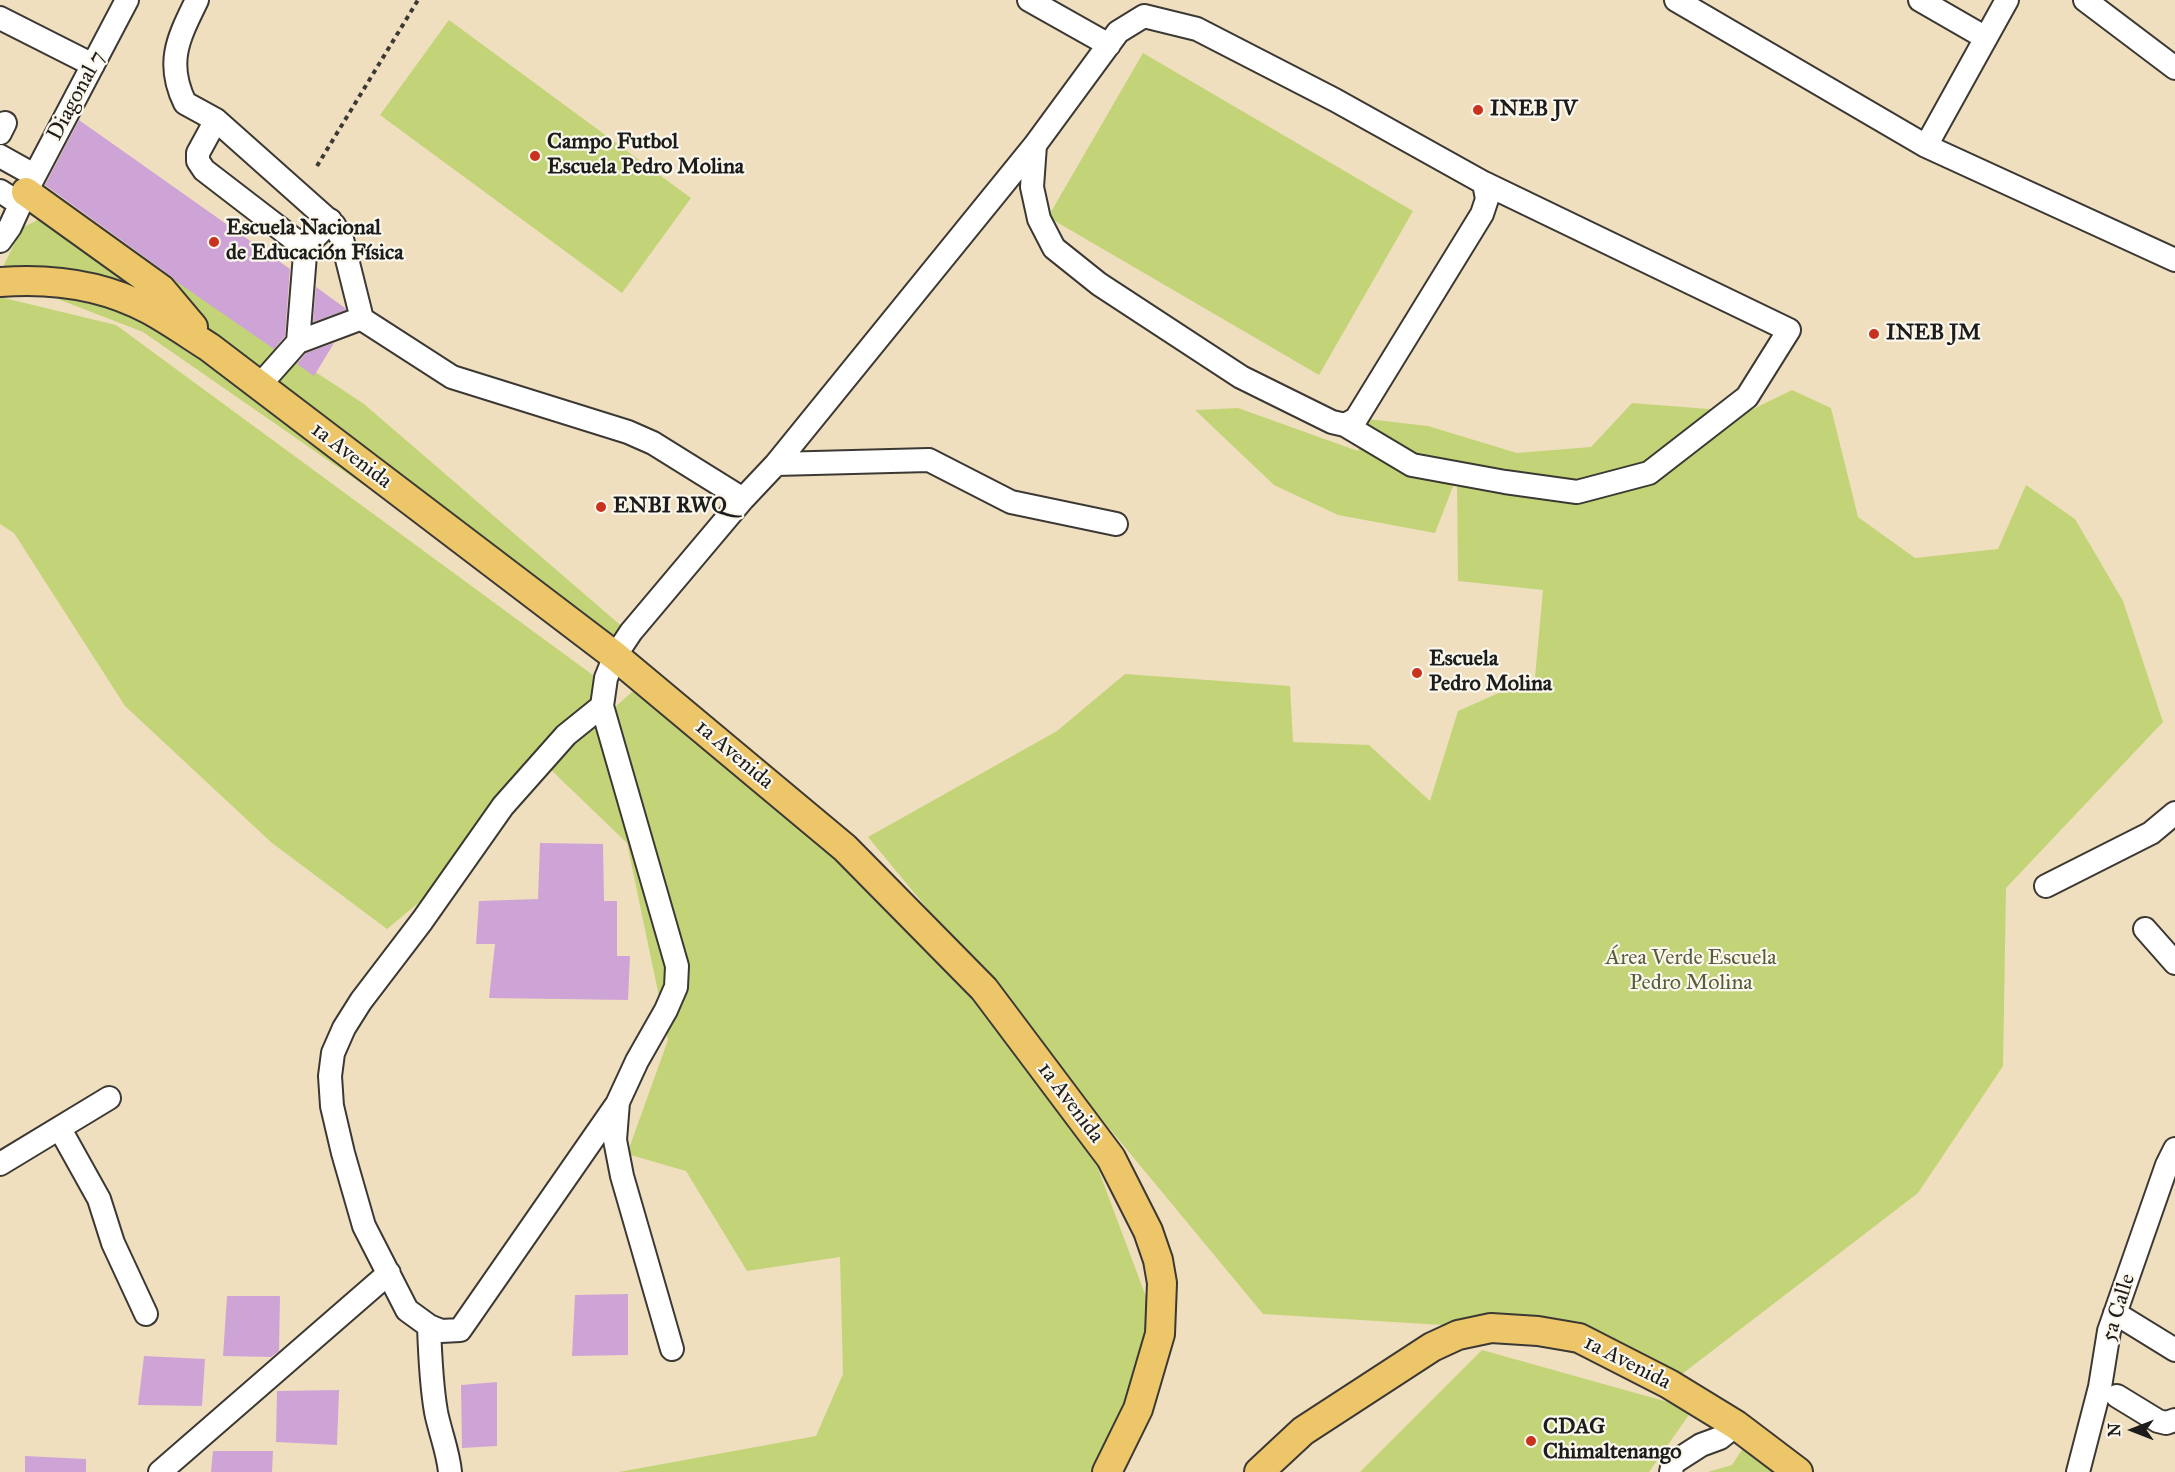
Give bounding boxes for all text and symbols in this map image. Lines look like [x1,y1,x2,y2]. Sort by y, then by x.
street label: Diagonal 7 [42,47,112,145]
place label: INEB JV [1490,97,1577,123]
marker: INEB JV [1471,103,1485,117]
place label: Campo Futbol Escuela Pedro Molina [547,130,744,182]
marker: Campo Futbol Escuela Pedro Molina [528,149,542,163]
place label: Escuela Nacional de Educación Física [226,216,404,268]
marker: Escuela Nacional de Educación Física [207,235,221,249]
place label: INEB JM [1886,321,1981,347]
marker: INEB JM [1867,327,1881,341]
street label: 1a Avenida [305,417,397,495]
place label: ENBI RWQ [613,494,727,520]
marker: ENBI RWQ [594,500,608,514]
place label: Escuela Pedro Molina [1429,647,1552,698]
marker: Escuela Pedro Molina [1410,666,1424,680]
street label: 1a Avenida [689,715,779,795]
park label: Área Verde Escuela Pedro Molina [1605,946,1777,998]
street label: 1a Avenida [1031,1057,1109,1149]
street label: 5a Calle [2096,1271,2142,1345]
street label: 1a Avenida [1579,1330,1675,1396]
north arrow [2103,1400,2163,1460]
place label: CDAG Chimaltenango [1543,1415,1681,1466]
text: N [2105,1423,2124,1437]
marker: CDAG Chimaltenango [1524,1434,1538,1448]

